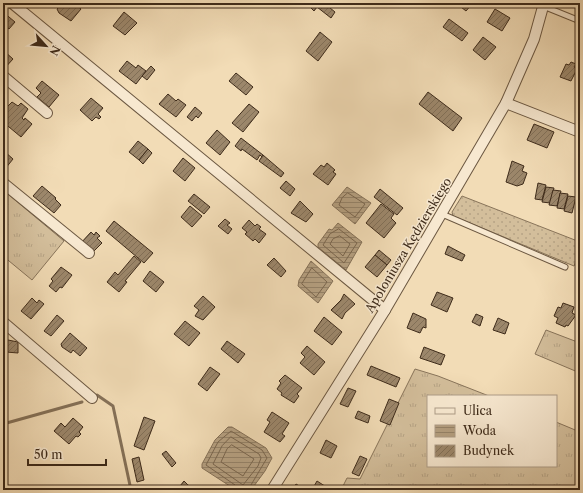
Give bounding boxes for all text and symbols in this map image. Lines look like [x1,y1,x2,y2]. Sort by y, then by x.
north arrow [26,26,66,66]
text: N [46,43,63,58]
street label: Apoloniusza Kędzierskiego [361,175,454,316]
legend [427,395,557,467]
text: Ulica [463,403,493,418]
text: Woda [462,423,497,438]
scale bar [28,441,106,467]
text: Budynek [463,443,515,458]
text: 50 m [34,447,63,462]

